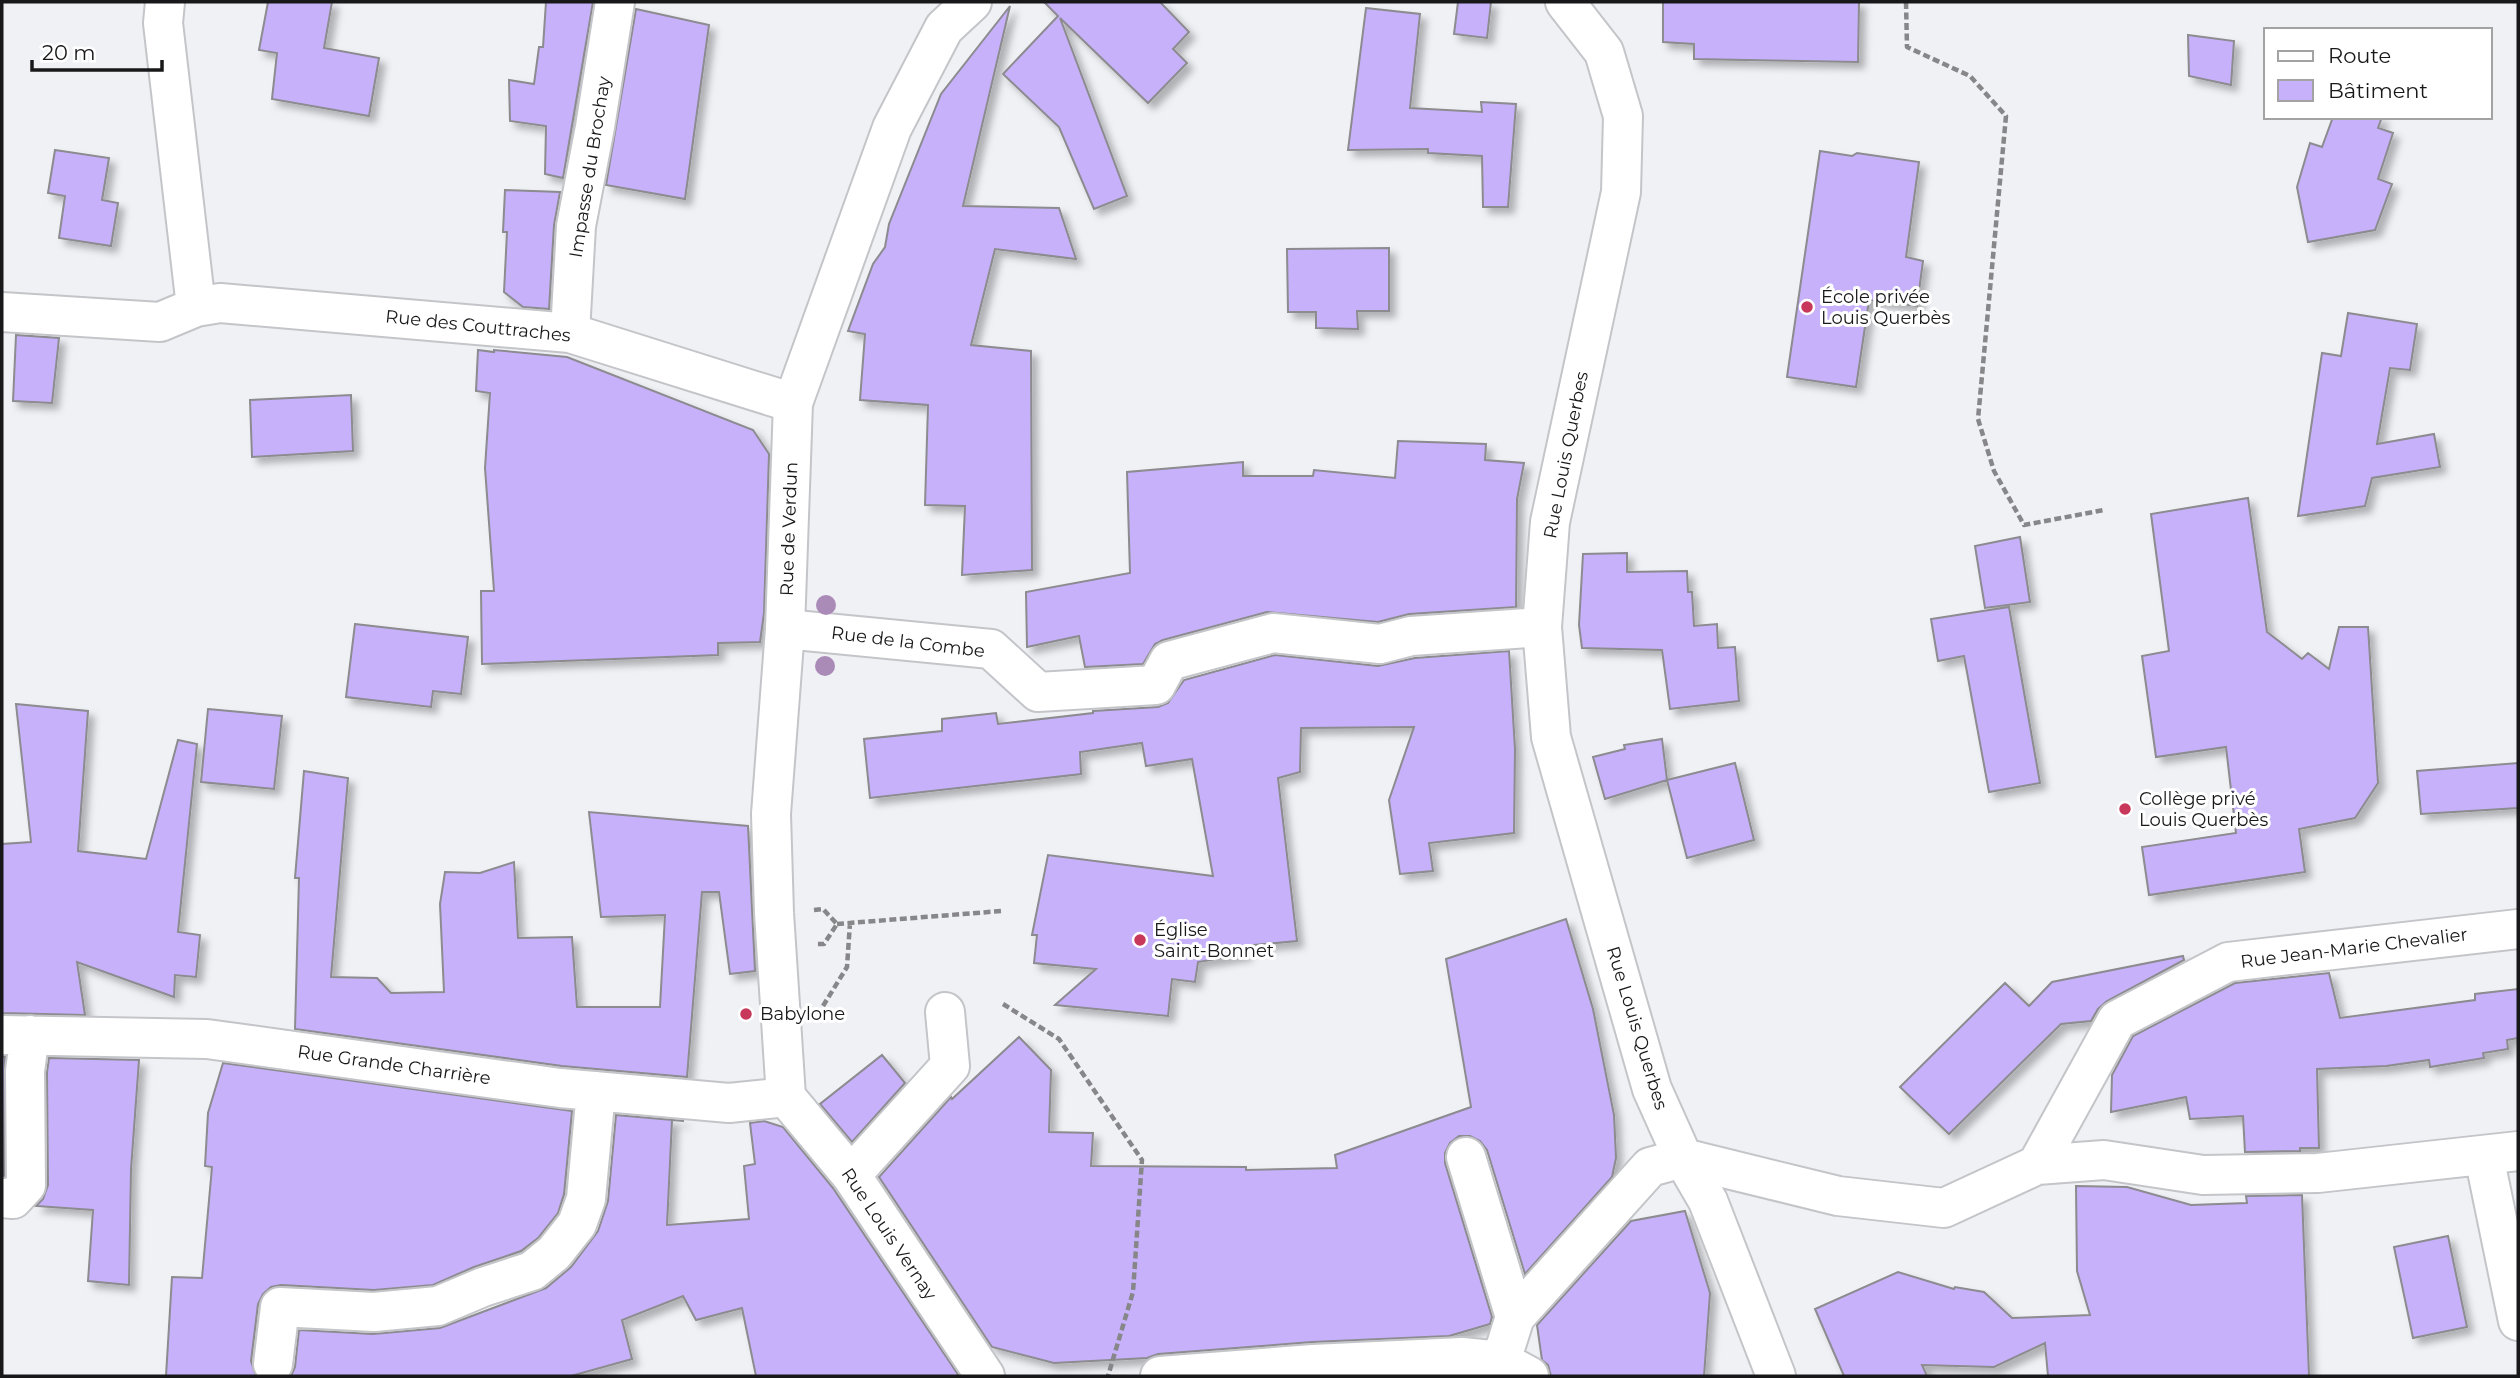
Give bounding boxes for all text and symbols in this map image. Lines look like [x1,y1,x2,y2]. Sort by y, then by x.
scale bar [32,28,161,72]
legend [2264,28,2492,119]
text: 20 m [42,40,96,65]
text: Route [2328,43,2391,68]
street label: Impasse du Brochay [565,74,615,259]
text: Bâtiment [2328,78,2428,103]
place label: École privée Louis Querbès [1821,286,1950,329]
marker: École privée Louis Querbès [1799,299,1815,315]
street label: Rue des Couttraches [384,305,572,347]
street label: Rue Louis Querbes [1539,369,1593,540]
street label: Rue de Verdun [776,461,802,597]
street label: Rue de la Combe [830,622,986,662]
place label: Collège privé Louis Querbès [2139,788,2268,831]
marker: Collège privé Louis Querbès [2117,801,2133,817]
place label: Église Saint-Bonnet [1154,919,1274,962]
street label: Rue Jean-Marie Chevalier [2239,923,2469,973]
marker: Église Saint-Bonnet [1132,932,1148,948]
street label: Rue Louis Querbes [1602,944,1672,1113]
place label: Babylone [760,1003,845,1025]
marker: Babylone [738,1006,754,1022]
street label: Rue Grande Charrière [296,1041,492,1089]
street label: Rue Louis Vernay [837,1164,941,1304]

